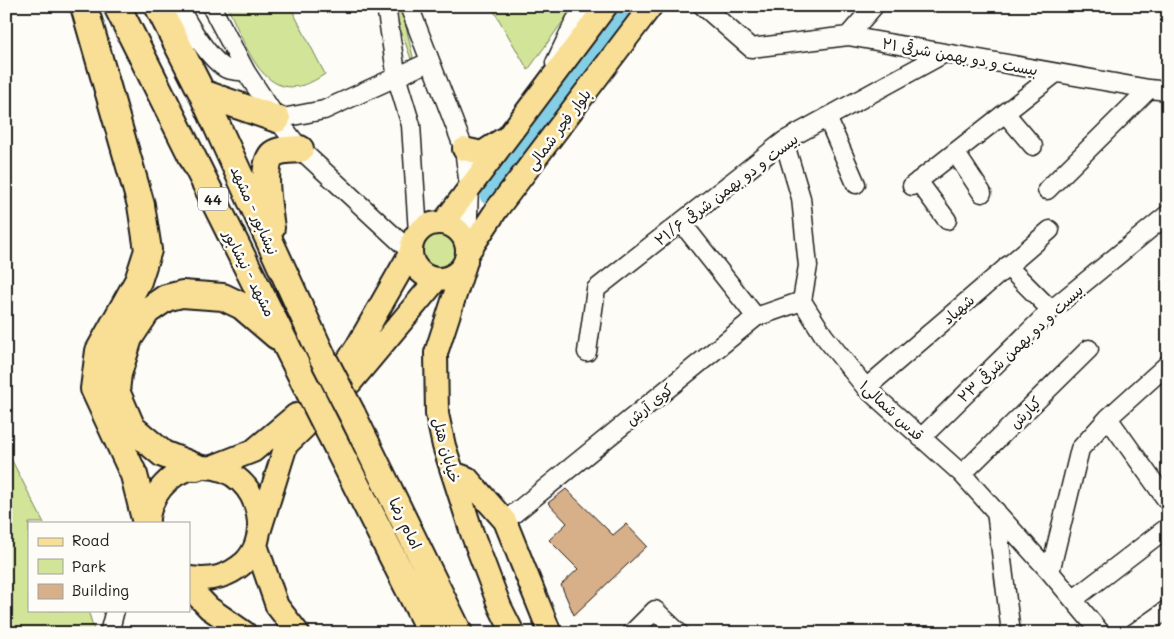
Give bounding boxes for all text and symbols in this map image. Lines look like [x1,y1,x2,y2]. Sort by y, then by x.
street label: بیست و دو بهمن شرقی ۲۱ [881,32,1039,80]
street label: بلوار فجر شمالی [521,84,596,174]
street label: بیست و دو بهمن شرقی ۲۱/۶ [650,128,802,250]
street label: نیشابور - مشهد [226,162,284,258]
road number: 44 [198,188,228,210]
street label: مشهد - نیشابور [219,225,281,320]
street label: بیست و دو بهمن شرقی ۲۳ [953,280,1087,406]
street label: شهیاد [938,290,978,328]
street label: قدس شمالی۱ [855,375,928,446]
street label: کوی آرش [621,379,677,429]
street label: کیارش [1005,392,1045,432]
street label: خیابان هتل [429,415,465,485]
street label: امام رضا [383,494,427,553]
legend [28,522,190,612]
text: Road [72,530,109,550]
text: Park [72,556,106,576]
text: Building [72,580,129,600]

